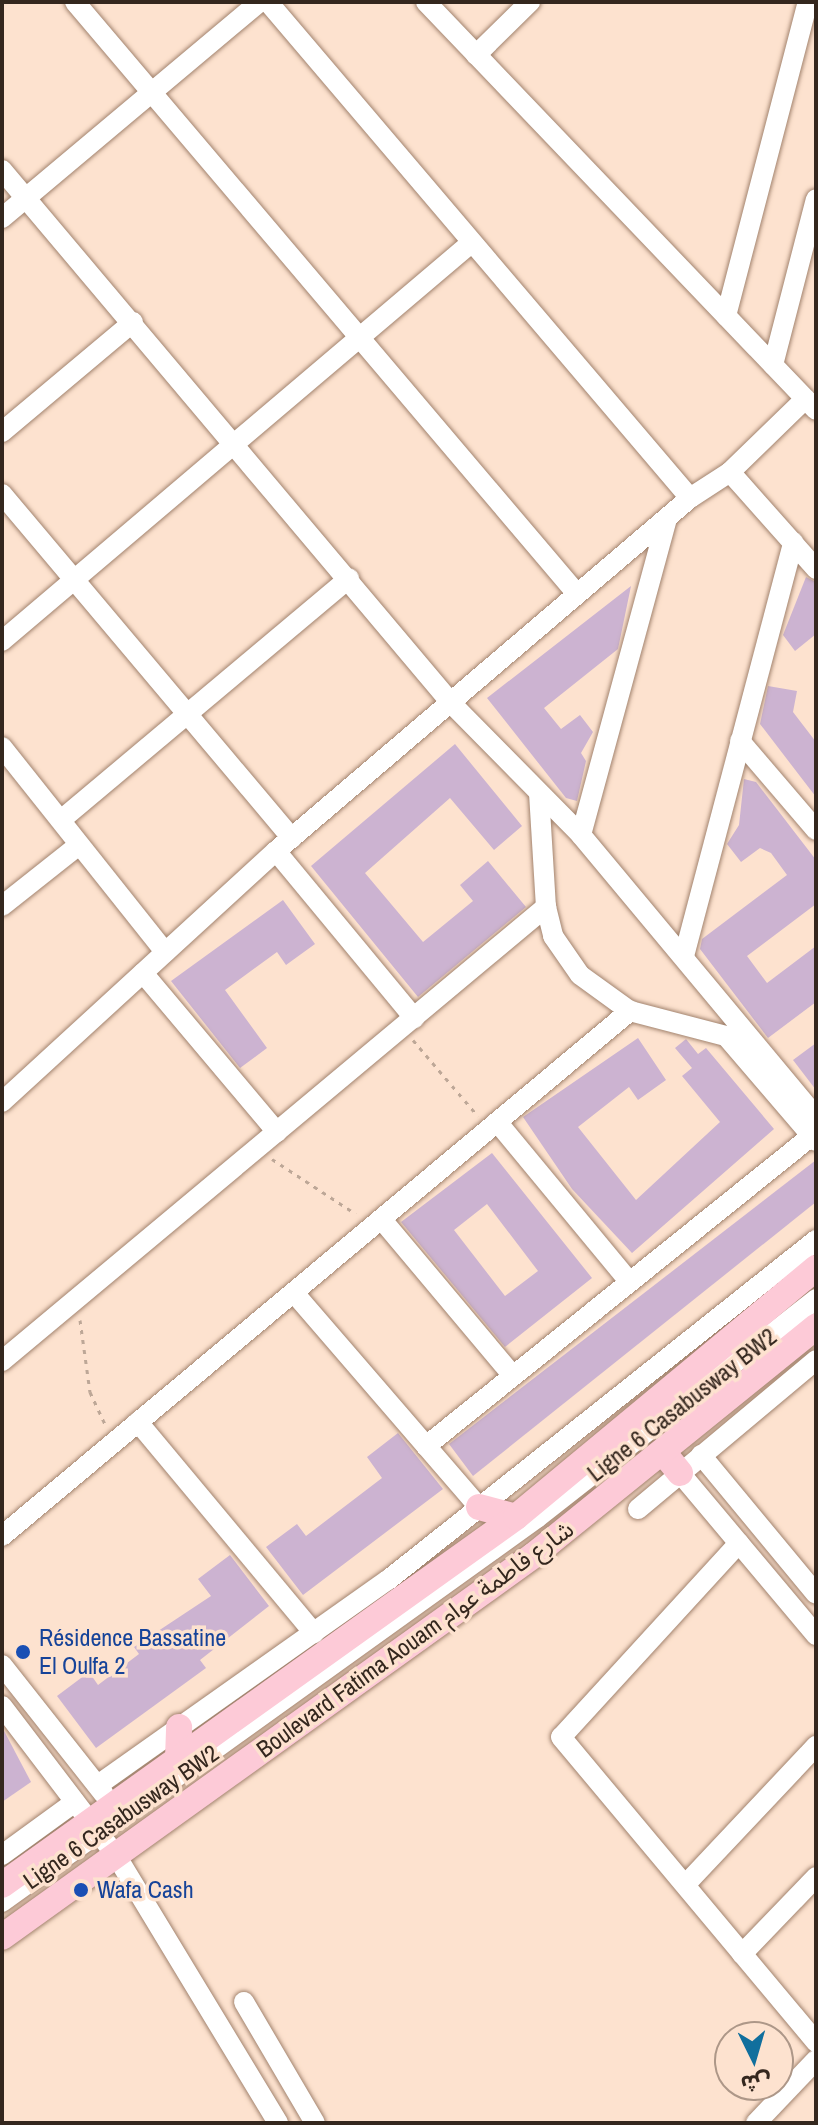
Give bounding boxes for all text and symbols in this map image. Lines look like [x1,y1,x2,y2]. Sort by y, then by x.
street label: Ligne 6 Casabusway BW2 [582,1322,782,1488]
street label: Boulevard Fatima Aouam شارع فاطمة عوام [251,1514,579,1764]
place label: Résidence Bassatine El Oulfa 2 [39,1624,226,1680]
marker: Résidence Bassatine El Oulfa 2 [14,1643,32,1661]
street label: Ligne 6 Casabusway BW2 [18,1739,224,1895]
place label: Wafa Cash [97,1876,194,1904]
marker: Wafa Cash [72,1881,90,1899]
north arrow [714,2021,794,2101]
text: ش [740,2067,772,2099]

